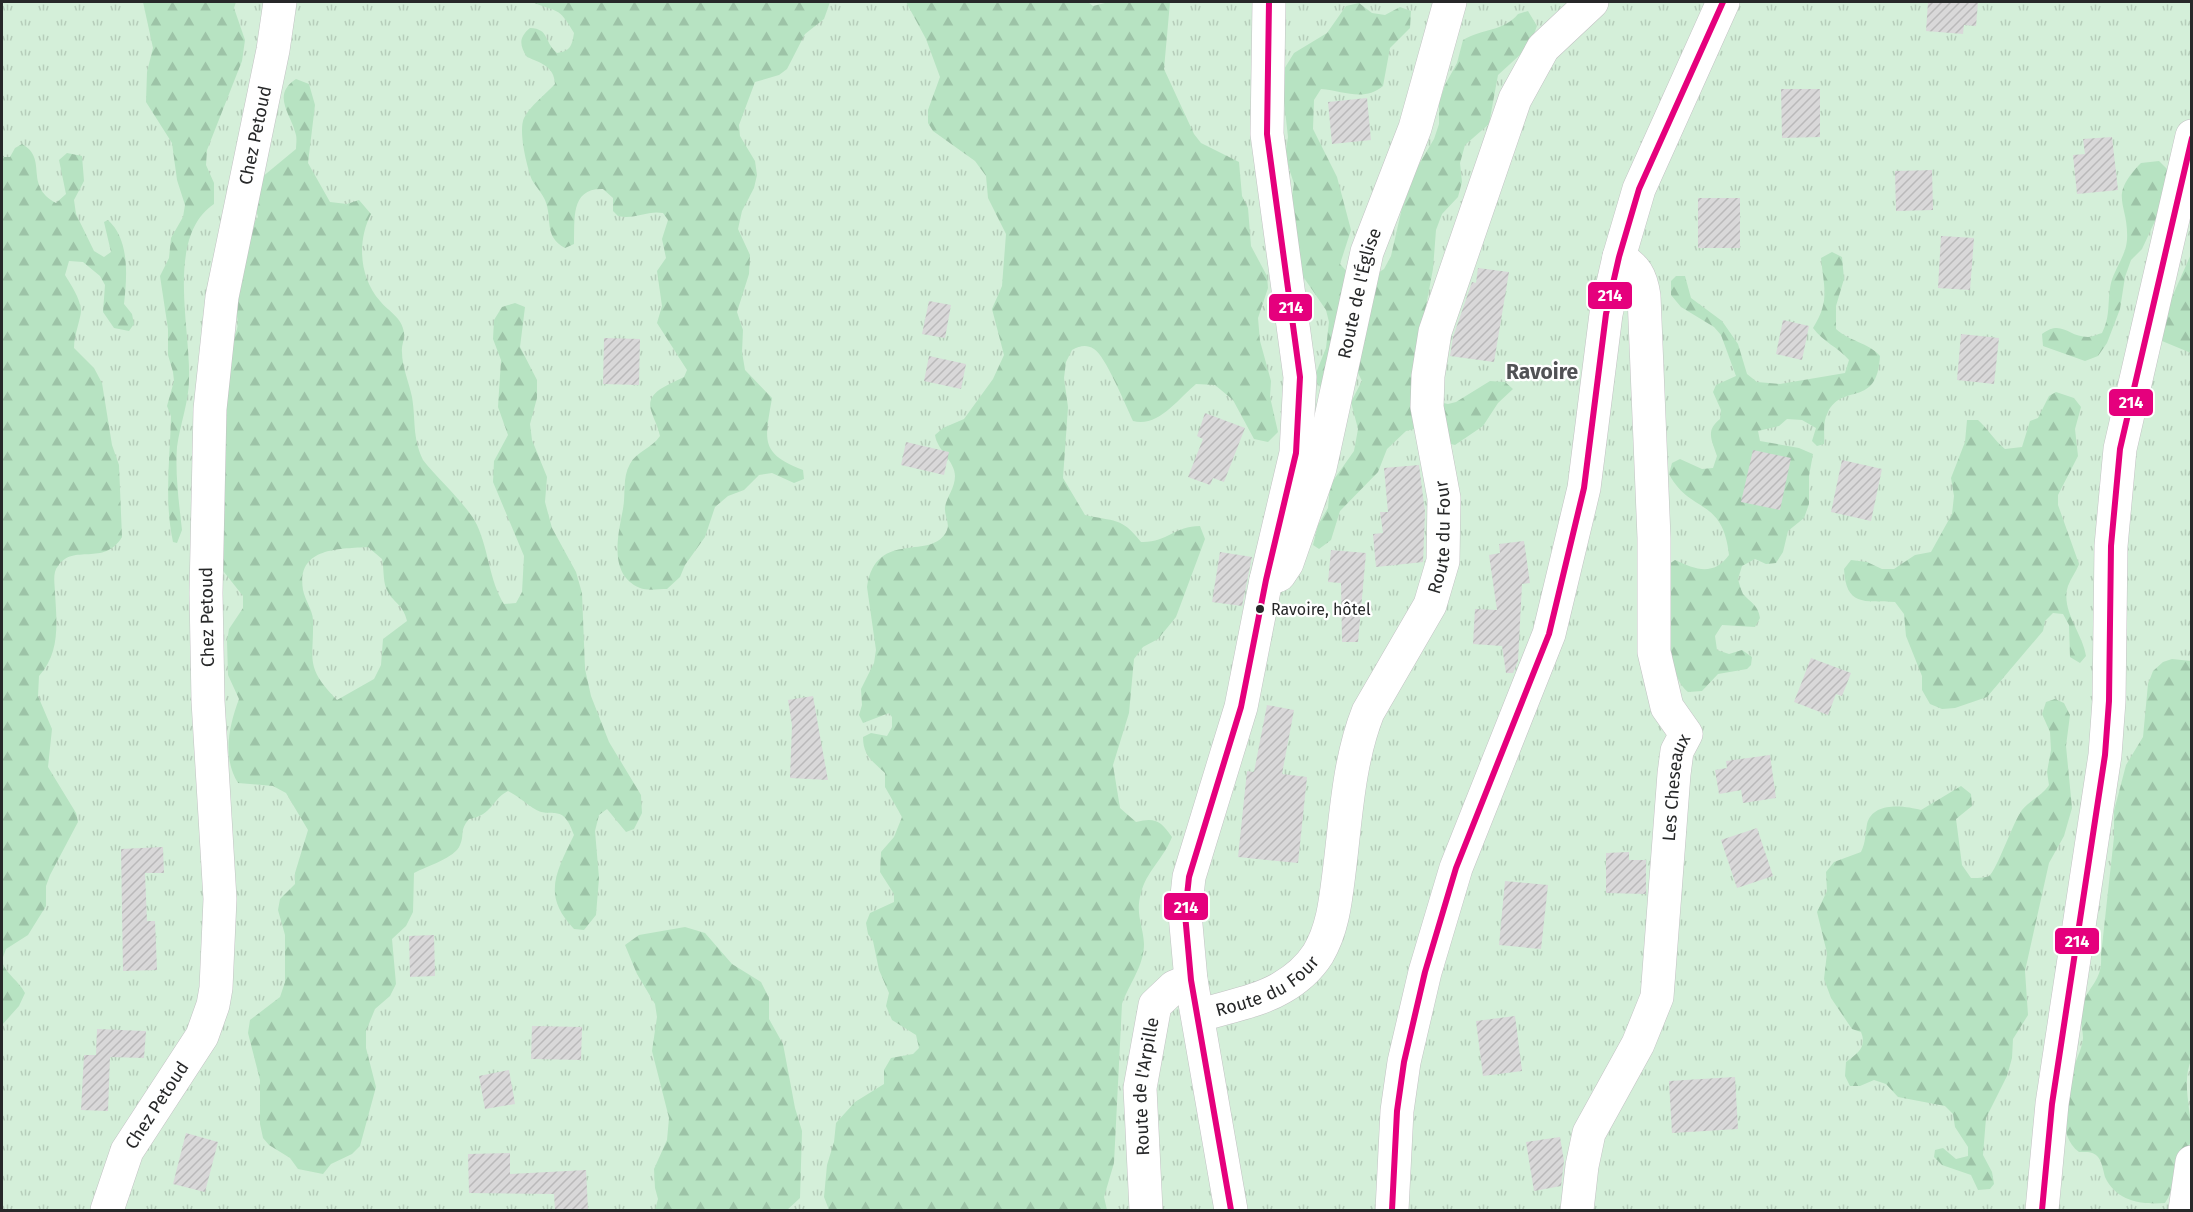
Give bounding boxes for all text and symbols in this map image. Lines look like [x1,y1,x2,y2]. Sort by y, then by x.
street label: Chez Petoud [234,84,276,187]
street label: Route de l'Église [1333,225,1386,361]
line badge: 214 [1587,281,1633,310]
text: 214 [1598,286,1622,305]
line badge: 214 [1268,293,1313,322]
text: 214 [1279,298,1303,317]
district label: Ravoire [1506,359,1578,385]
line badge: 214 [2108,388,2154,417]
text: 214 [2119,393,2143,412]
street label: Route du Four [1423,478,1455,596]
street label: Chez Petoud [195,567,219,667]
place label: Ravoire, hôtel [1271,600,1371,619]
marker: Ravoire, hôtel [1254,603,1266,615]
street label: Les Cheseaux [1658,729,1695,842]
line badge: 214 [1163,892,1209,921]
text: 214 [1174,898,1198,917]
line badge: 214 [2054,927,2100,955]
text: 214 [2065,932,2089,951]
street label: Route du Four [1213,951,1324,1021]
street label: Route de l'Arpille [1128,1016,1164,1156]
street label: Chez Petoud [120,1057,194,1153]

